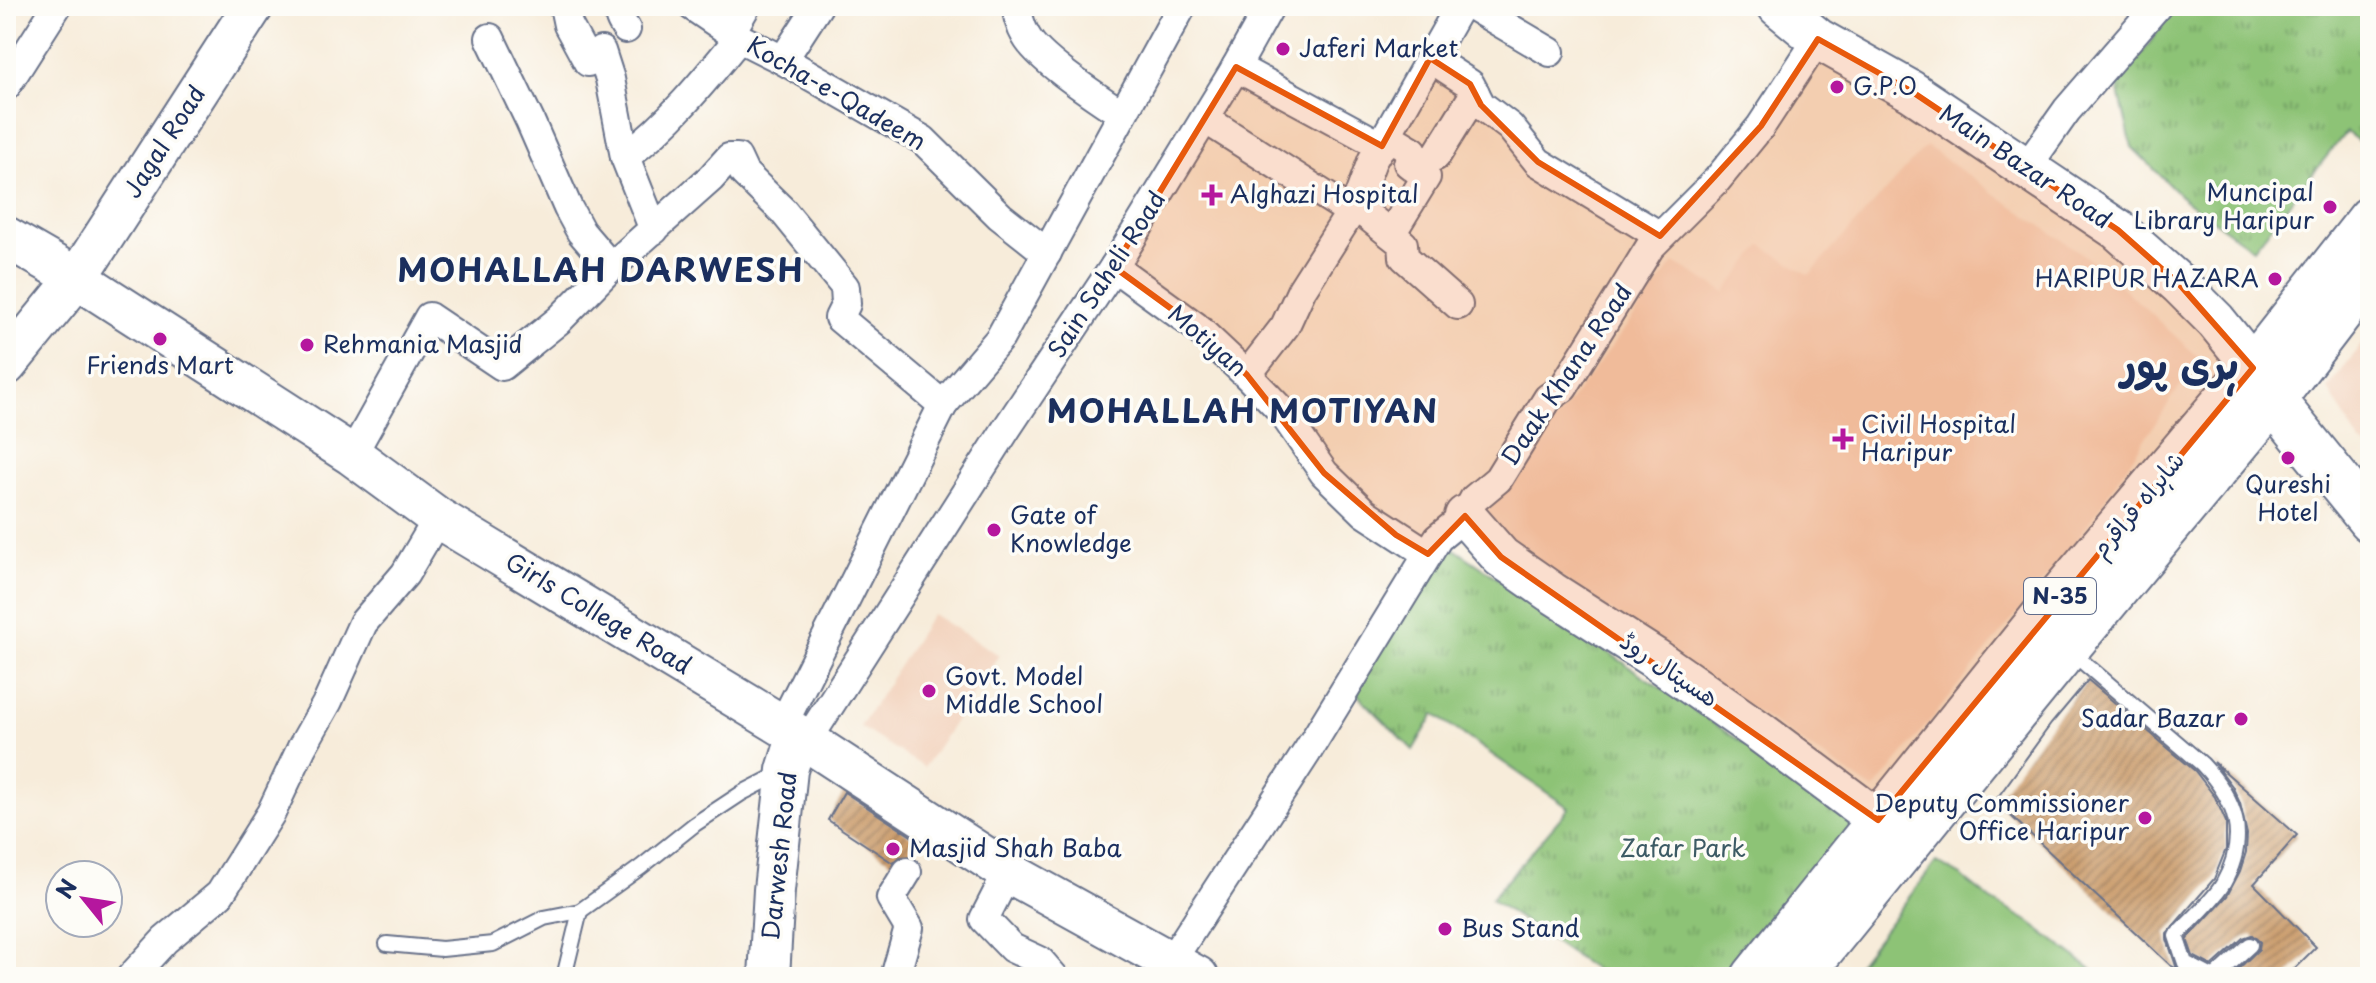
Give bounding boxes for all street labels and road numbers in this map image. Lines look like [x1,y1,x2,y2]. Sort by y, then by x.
street label: Kocha-e-Qadeem [741,26,933,158]
street label: Jagal Road [113,78,213,204]
street label: Main Bazar Road [1933,94,2119,236]
street label: Sain Saheli Road [1038,183,1173,364]
street label: Daak Khana Road [1491,276,1640,472]
street label: Motiyan [1161,295,1256,384]
street label: شاہراہ قراقرم [2081,443,2193,566]
street label: Girls College Road [499,542,699,682]
road number: N-35 [2024,578,2096,614]
street label: ھسپتال روڈ [1614,622,1727,715]
street label: Darwesh Road [751,770,805,942]

